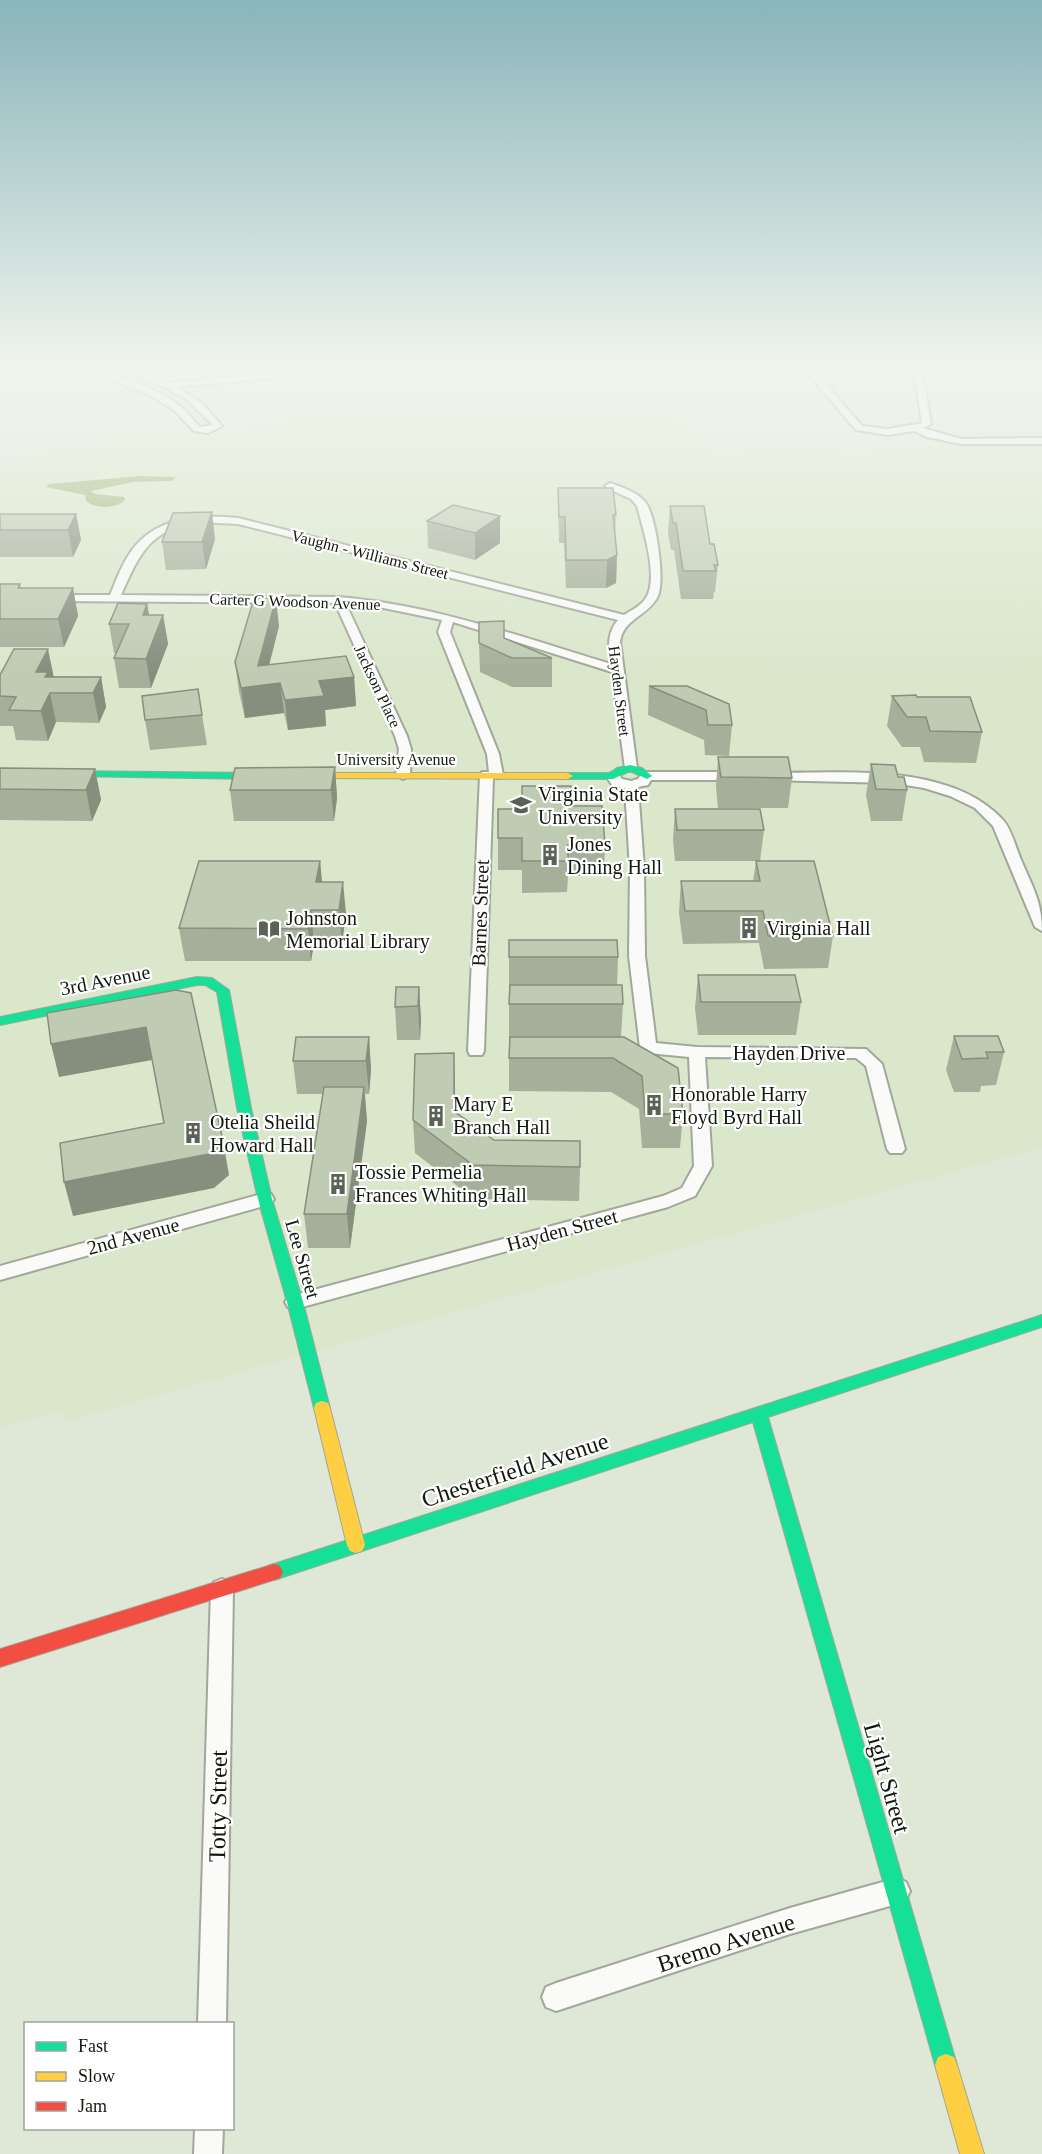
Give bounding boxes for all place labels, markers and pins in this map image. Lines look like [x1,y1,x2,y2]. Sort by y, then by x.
place label: Virginia State University [538,783,648,829]
school or university icon: Virginia State University [509,793,533,817]
place label: Jones Dining Hall [567,833,662,879]
building icon: Jones Dining Hall [538,843,562,867]
place label: Johnston Memorial Library [286,907,430,953]
building icon: Virginia Hall [737,916,761,940]
library icon: Johnston Memorial Library [257,917,281,941]
place label: Virginia Hall [766,917,871,940]
place label: Honorable Harry Floyd Byrd Hall [671,1083,807,1129]
place label: Mary E Branch Hall [453,1093,551,1138]
building icon: Honorable Harry Floyd Byrd Hall [642,1093,666,1117]
building icon: Mary E Branch Hall [424,1104,448,1128]
place label: Otelia Sheild Howard Hall [210,1111,315,1156]
building icon: Otelia Sheild Howard Hall [181,1121,205,1145]
place label: Tossie Permelia Frances Whiting Hall [355,1161,527,1207]
building icon: Tossie Permelia Frances Whiting Hall [326,1172,350,1196]

